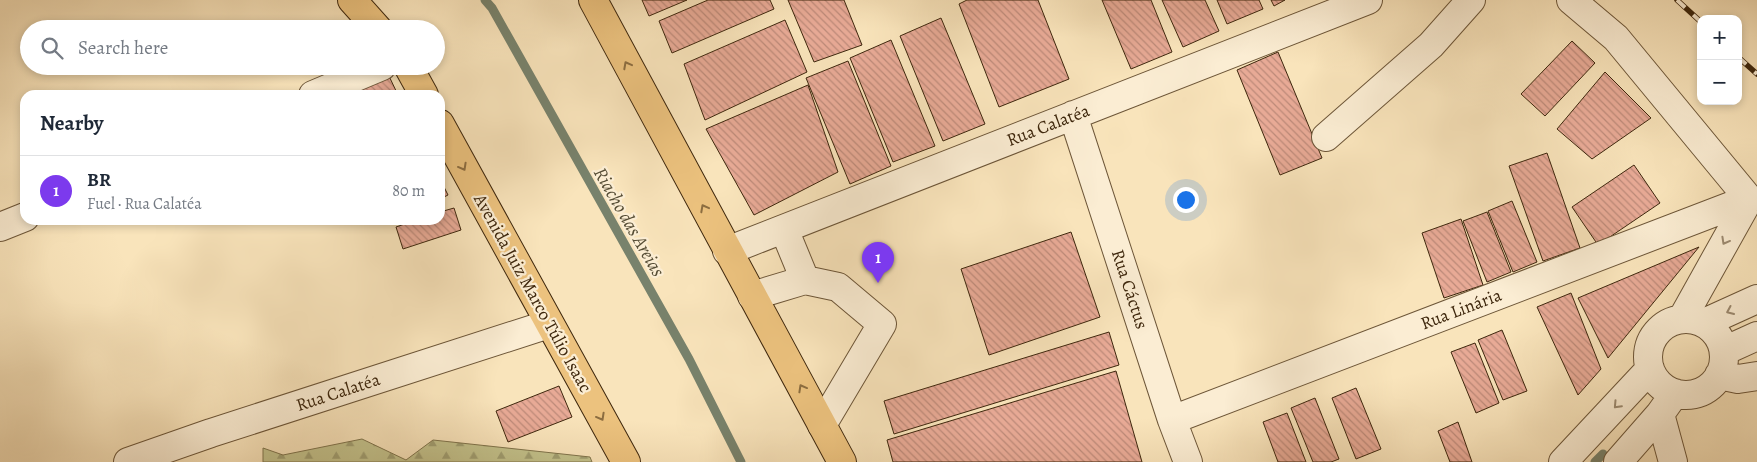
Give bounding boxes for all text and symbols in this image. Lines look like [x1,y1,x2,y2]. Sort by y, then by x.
map controls [1697,15,1742,105]
button: + [1697,15,1742,60]
search box [20,20,445,75]
icon: search [38,34,66,62]
text: Search here [78,35,168,61]
button: − [1697,60,1742,105]
one-way arrow [624,61,634,70]
street label: Rua Calatéa [1003,98,1093,152]
text: Nearby [40,109,103,137]
one-way arrow [457,162,467,171]
water label: Riacho das Areias [587,163,671,282]
text: BR [87,167,111,193]
text: 1 [53,180,59,202]
text: 80 m [392,180,425,202]
your location [1173,187,1199,213]
street label: Avenida Juiz Marco Túlio Isaac [468,189,598,397]
text: Fuel · Rua Calatéa [87,193,202,215]
one-way arrow [700,204,710,213]
one-way arrow [1722,236,1732,245]
pin: 1 [862,242,894,283]
street label: Rua Cáctus [1106,246,1154,332]
street label: Rua Linária [1417,282,1506,335]
one-way arrow [1727,305,1736,315]
street label: Rua Calatéa [293,367,384,417]
one-way arrow [799,385,809,394]
one-way arrow [1614,399,1623,408]
one-way arrow [595,412,605,421]

